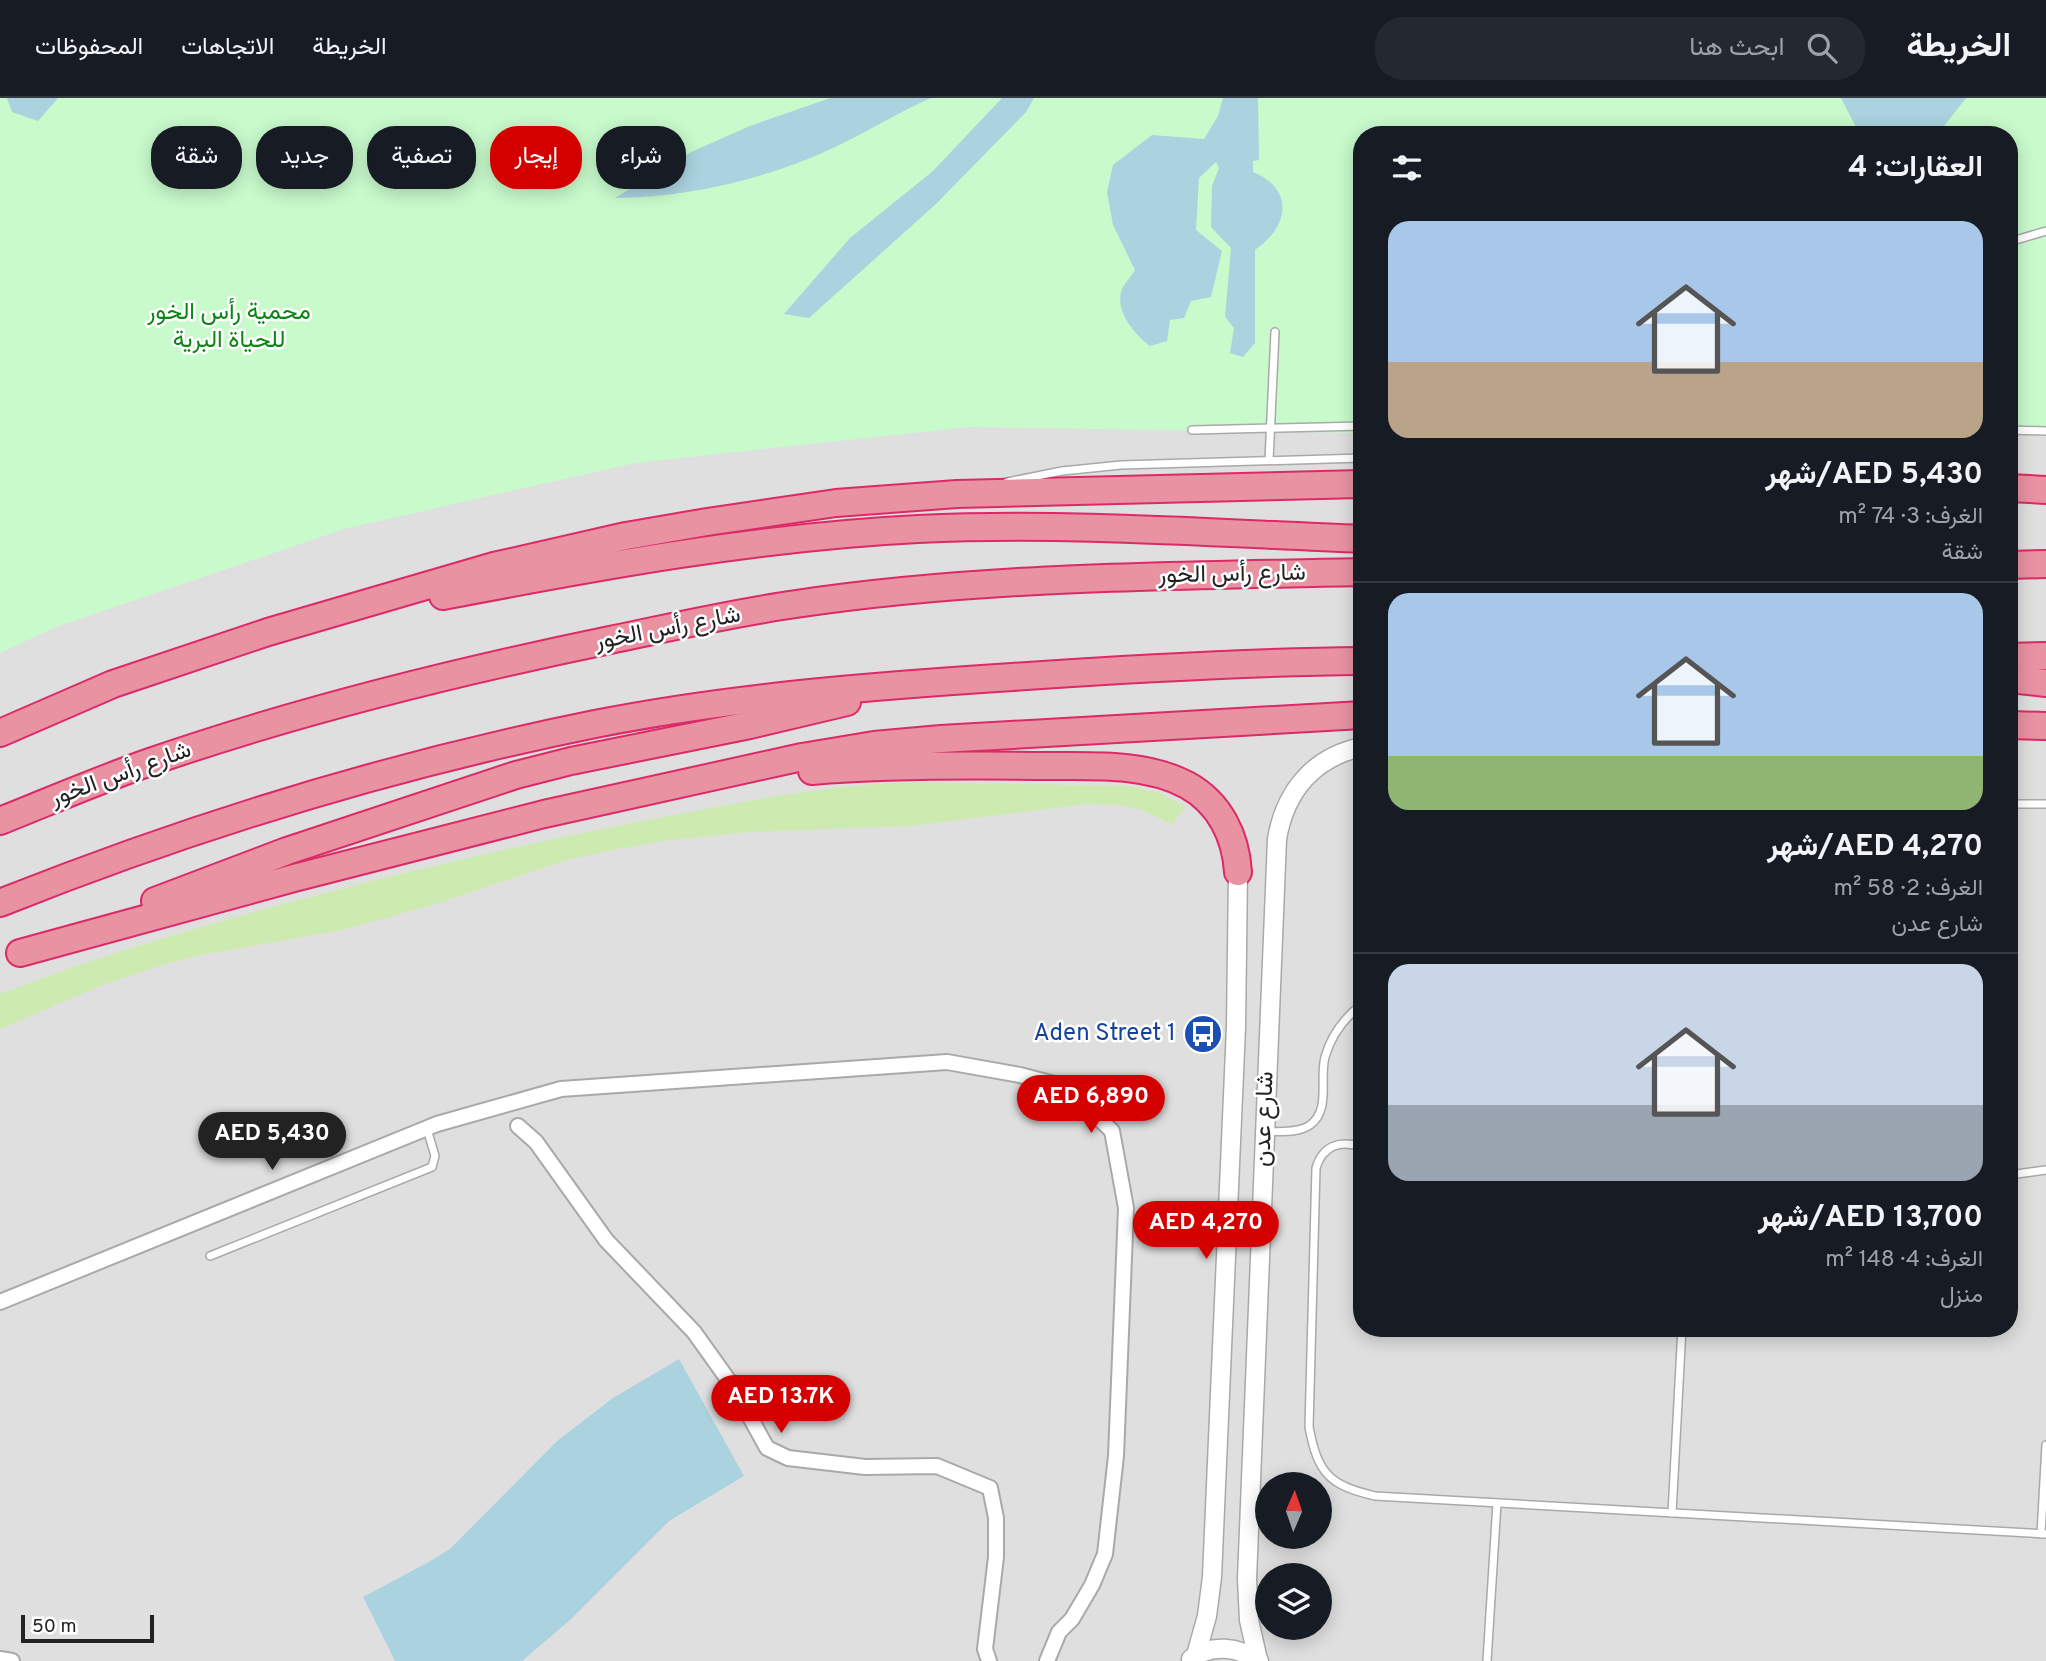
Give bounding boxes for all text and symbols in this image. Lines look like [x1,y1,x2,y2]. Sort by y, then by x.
search box [1375,17,1865,80]
text: الخريطة [1907,27,2011,69]
icon: search [1803,29,1841,67]
text: ابحث هنا [1689,32,1785,65]
text: المحفوظات [35,33,143,63]
text: الاتجاهات [181,33,274,63]
text: الخريطة [312,33,387,63]
chip: شقة [151,126,242,189]
chip: جديد [256,126,353,189]
chip: تصفية [367,126,476,189]
chip: إيجار [490,126,582,189]
chip: شراء [596,126,686,189]
icon: filters [1388,149,1426,187]
text: العقارات: 4 [1848,150,1983,187]
icon: home [1623,266,1749,392]
park label: محمية رأس الخور للحياة البرية [146,297,311,356]
text: AED 5,430/شهر [1766,457,1983,494]
text: الغرف: 3 · 74 m² [1838,503,1983,532]
text: شقة [1941,539,1983,568]
street label: شارع رأس الخور [1157,558,1306,591]
street label: شارع رأس الخور [591,599,743,658]
icon: home [1623,638,1749,764]
street label: شارع رأس الخور [45,735,196,815]
text: AED 4,270/شهر [1767,829,1983,866]
text: الغرف: 2 · 58 m² [1834,875,1983,904]
text: شارع عدن [1892,911,1983,940]
icon: home [1623,1009,1749,1135]
bus stop icon: Aden Street 1 [1182,1013,1224,1055]
place label: Aden Street 1 [1033,1019,1176,1049]
street label: شارع عدن [1248,1071,1282,1167]
pin: AED 6,890 [1011,1076,1171,1135]
text: AED 6,890 [1033,1083,1149,1112]
pin: AED 5,430 [192,1112,352,1172]
text: AED 5,430 [214,1120,330,1149]
text: AED 13,700/شهر [1758,1200,1983,1237]
pin: AED 4,270 [1126,1202,1286,1261]
text: AED 4,270 [1149,1209,1263,1238]
text: الغرف: 4 · 148 m² [1825,1246,1983,1275]
text: منزل [1940,1282,1983,1311]
pin: AED 13.7K [701,1376,861,1435]
text: AED 13.7K [727,1383,835,1412]
north arrow [1255,1472,1332,1549]
map controls [1255,1472,1332,1640]
button: layers [1255,1563,1332,1640]
scale bar [21,1612,154,1644]
text: 50 m [32,1615,77,1639]

